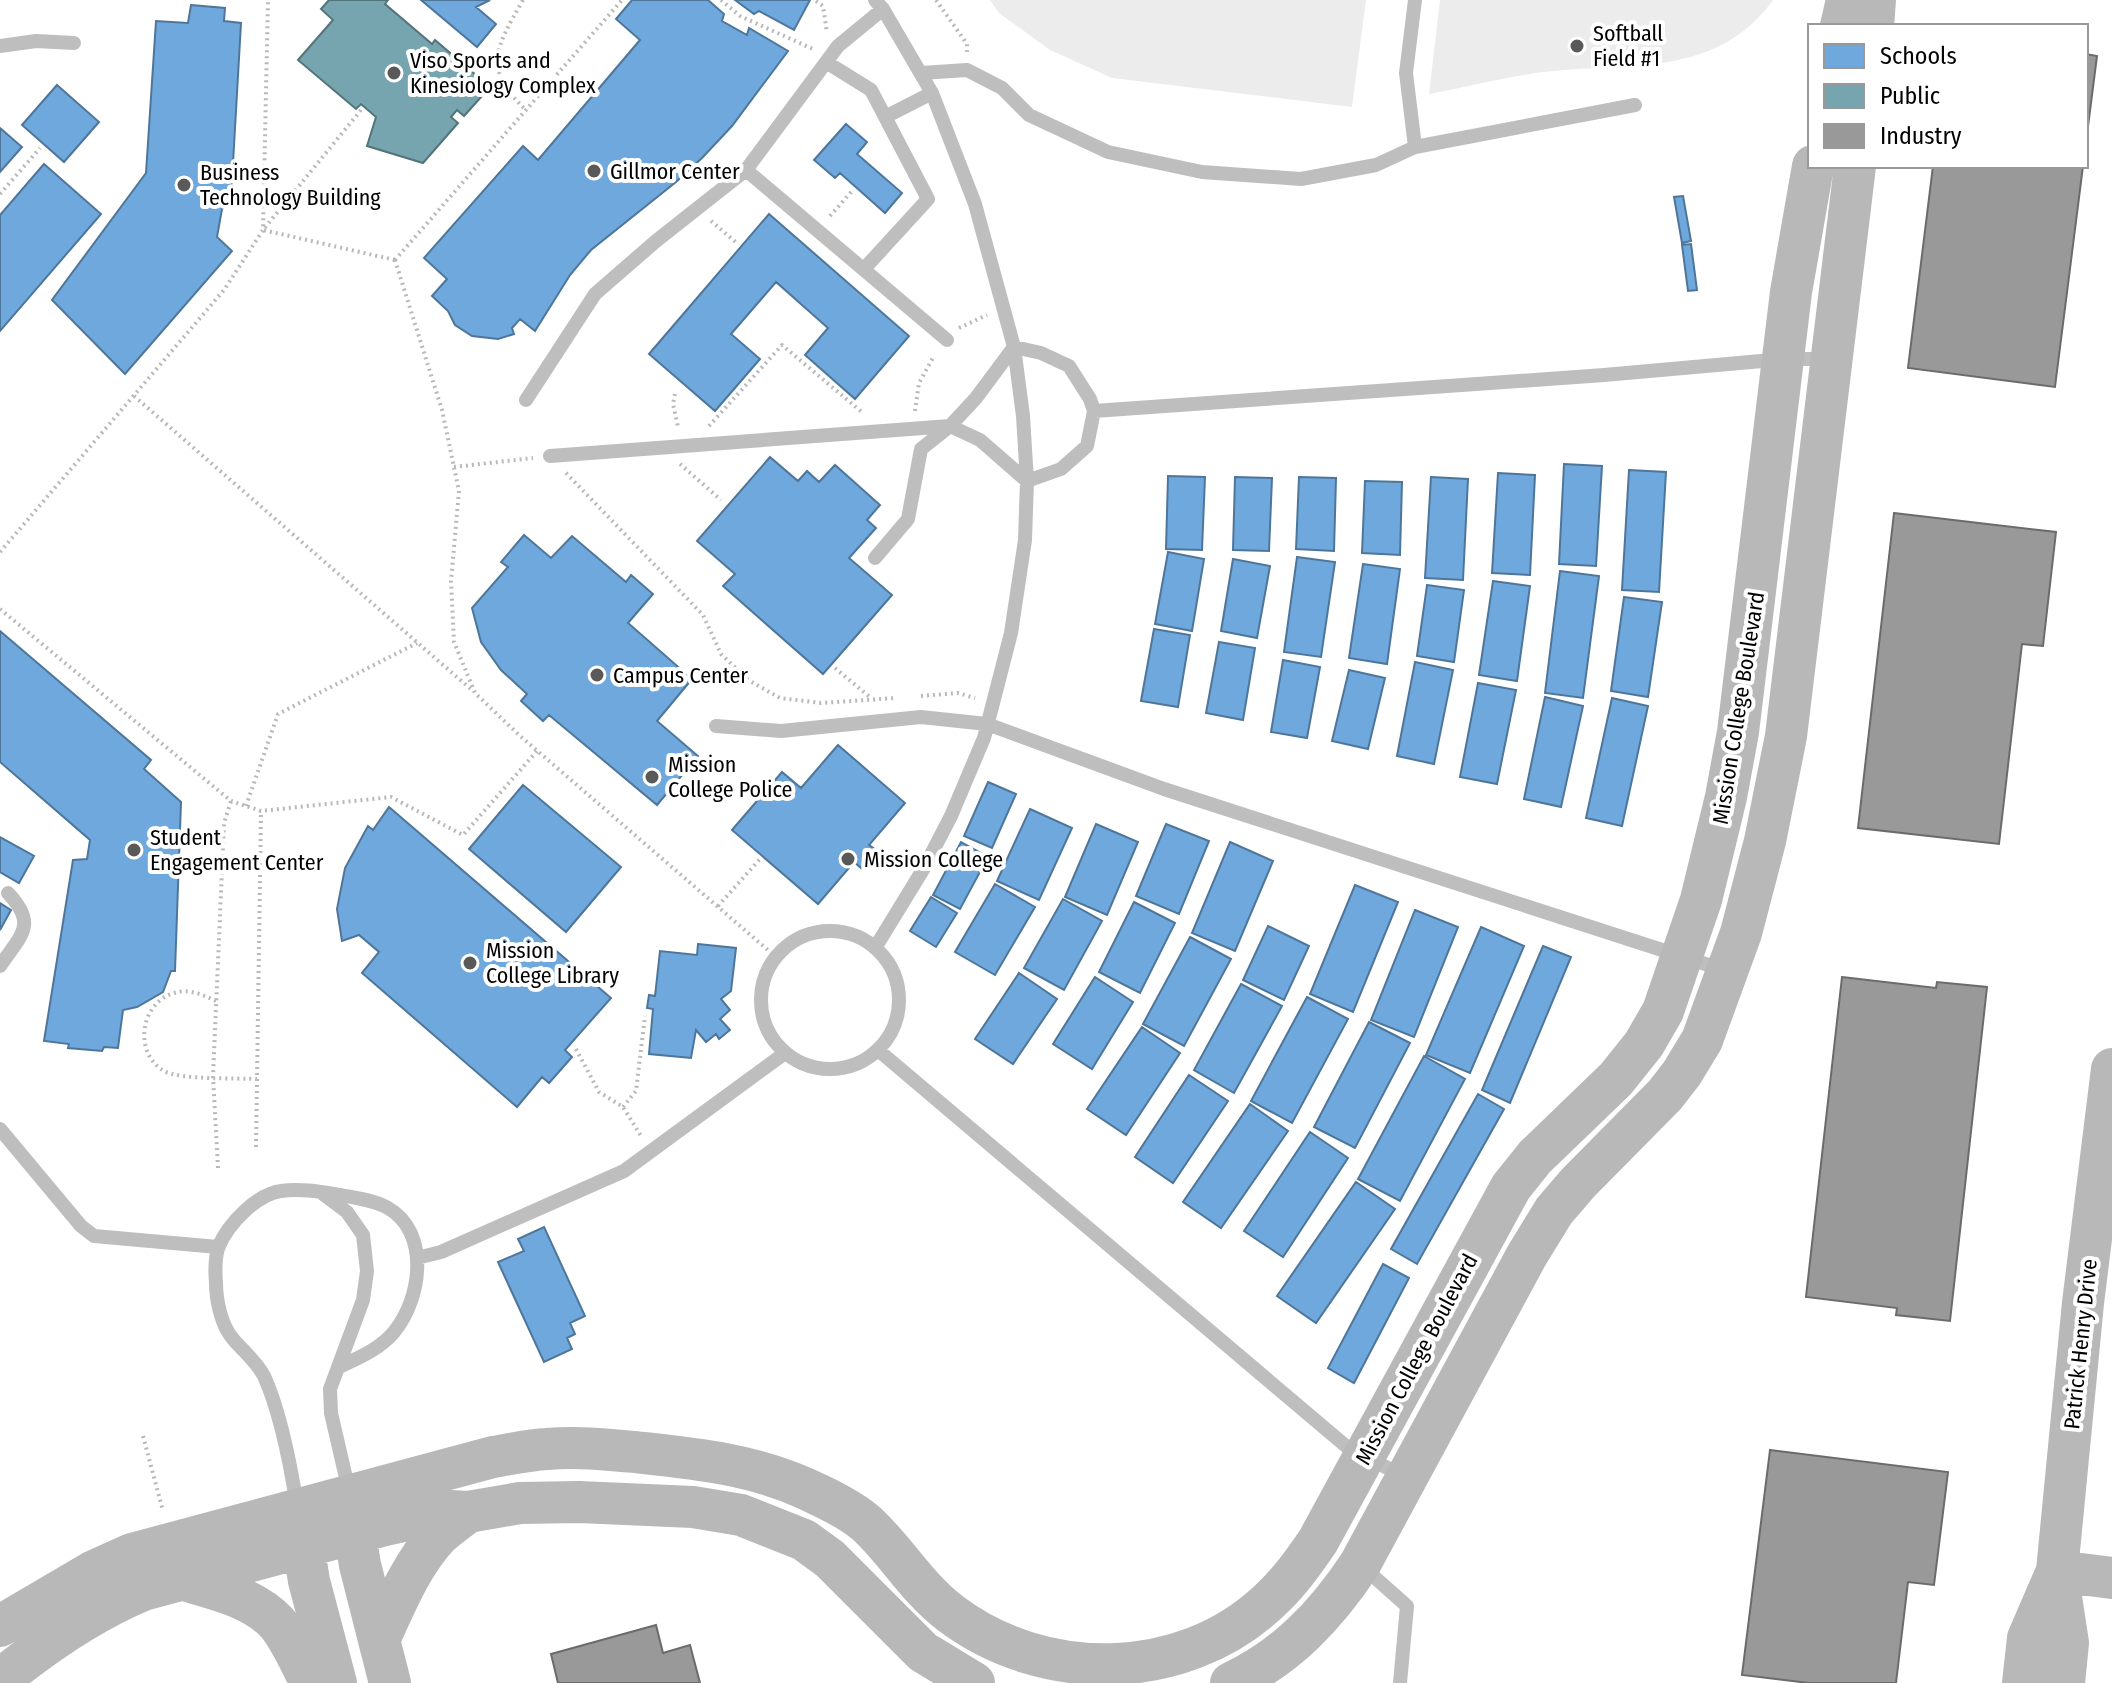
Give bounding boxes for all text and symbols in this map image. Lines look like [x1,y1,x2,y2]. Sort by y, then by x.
place label: Softball Field #1 [1593,20,1663,72]
legend [1808,24,2088,168]
marker: Softball Field #1 [1568,37,1586,55]
text: Schools [1880,42,1957,70]
place label: Viso Sports and Kinesiology Complex [410,47,596,99]
marker: Viso Sports and Kinesiology Complex [385,64,403,82]
text: Public [1880,82,1940,110]
text: Industry [1880,122,1962,150]
place label: Gillmor Center [610,158,740,185]
place label: Business Technology Building [200,159,381,211]
marker: Gillmor Center [585,162,603,180]
marker: Business Technology Building [175,176,193,194]
street label: Mission College Boulevard [1707,590,1770,826]
place label: Campus Center [613,662,748,689]
marker: Campus Center [588,666,606,684]
place label: Mission College Police [668,751,792,803]
marker: Mission College Police [643,768,661,786]
place label: Student Engagement Center [150,824,324,876]
marker: Student Engagement Center [125,841,143,859]
place label: Mission College [864,846,1003,873]
marker: Mission College [839,850,857,868]
place label: Mission College Library [486,937,619,989]
marker: Mission College Library [461,954,479,972]
street label: Mission College Boulevard [1349,1249,1484,1469]
street label: Patrick Henry Drive [2058,1257,2103,1431]

